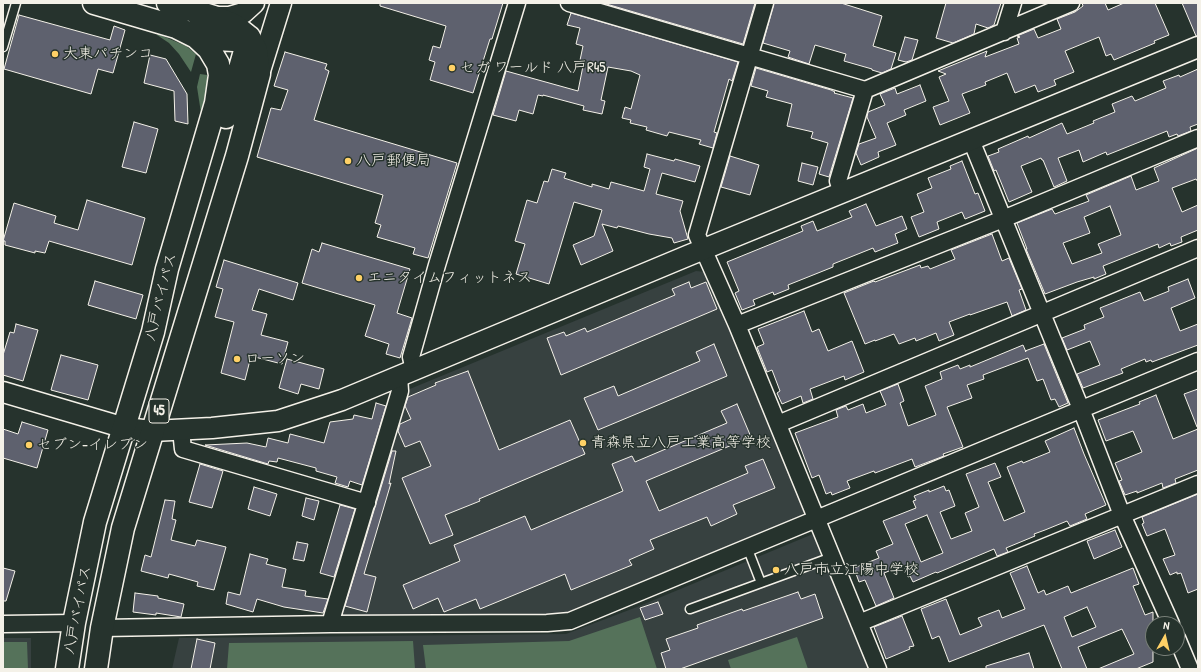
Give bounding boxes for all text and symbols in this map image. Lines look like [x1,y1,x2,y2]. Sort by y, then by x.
place label: 大東パチンコ [63,45,153,63]
marker: 大東パチンコ [50,49,60,59]
place label: セガ ワールド 八戸R45 [460,59,606,77]
marker: セガ ワールド 八戸R45 [447,63,457,73]
place label: 八戸郵便局 [356,152,431,170]
marker: 八戸郵便局 [343,156,353,166]
street label: 八戸バイパス [141,251,181,343]
place label: エニタイムフィットネス [367,269,532,287]
marker: エニタイムフィットネス [354,273,364,283]
place label: ローソン [245,350,305,368]
marker: ローソン [232,354,242,364]
road number: 45 [149,399,169,423]
place label: 青森県立八戸工業高等学校 [591,434,771,452]
place label: セブン-イレブン [37,436,148,454]
marker: 青森県立八戸工業高等学校 [578,438,588,448]
marker: セブン-イレブン [24,440,34,450]
place label: 八戸市立江陽中学校 [784,561,919,579]
street label: 八戸バイパス [61,564,95,656]
marker: 八戸市立江陽中学校 [771,565,781,575]
north arrow [1145,616,1185,656]
text: N [1163,618,1170,632]

